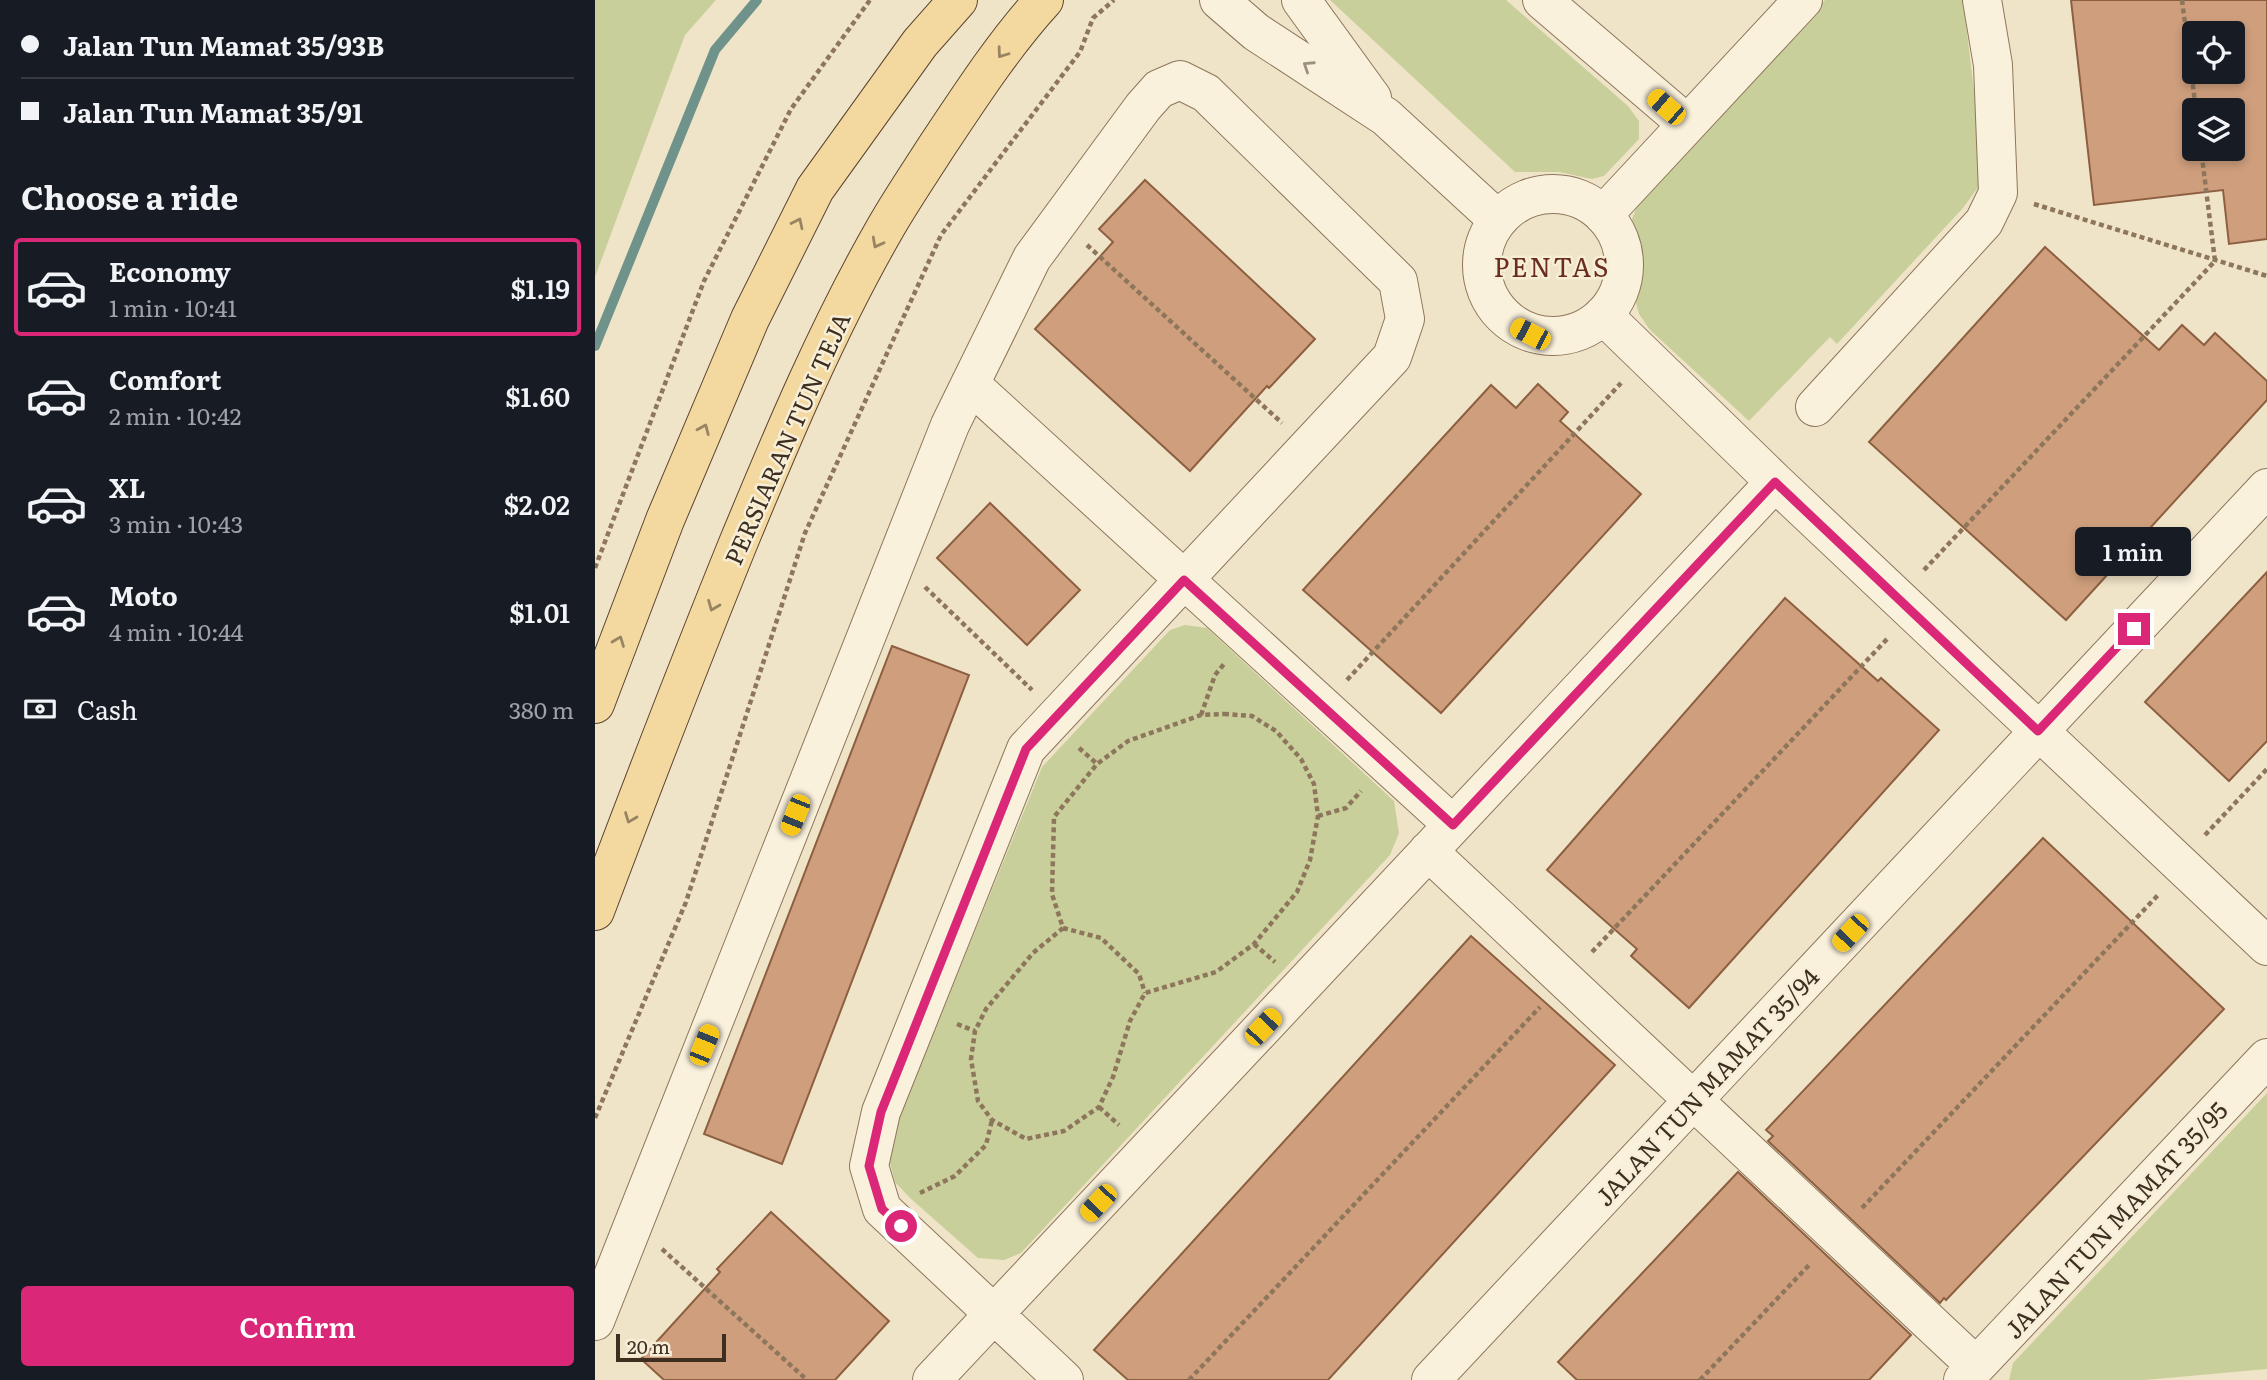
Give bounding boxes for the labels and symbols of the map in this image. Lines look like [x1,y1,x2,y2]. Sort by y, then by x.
one-way arrow [998,46,1010,58]
one-way arrow [1303,62,1316,75]
car [1644,85,1689,129]
one-way arrow [790,218,804,230]
one-way arrow [872,236,885,248]
district label: PENTAS [1493,246,1611,285]
street label: PERSIARAN TUN TEJA [715,306,858,570]
car [1507,315,1554,353]
one-way arrow [695,424,709,436]
callout: 1 min [2076,528,2192,576]
one-way arrow [707,600,721,612]
route end [2118,613,2150,645]
one-way arrow [611,635,625,647]
car [778,792,813,838]
one-way arrow [624,812,638,824]
car [1828,910,1873,956]
street label: JALAN TUN MAMAT 35/94 [1586,959,1826,1213]
car [1241,1004,1286,1050]
car [687,1022,722,1068]
street label: JALAN TUN MAMAT 35/95 [1996,1093,2234,1345]
car [1076,1180,1121,1226]
route start [885,1210,917,1242]
scale bar [616,1331,726,1363]

